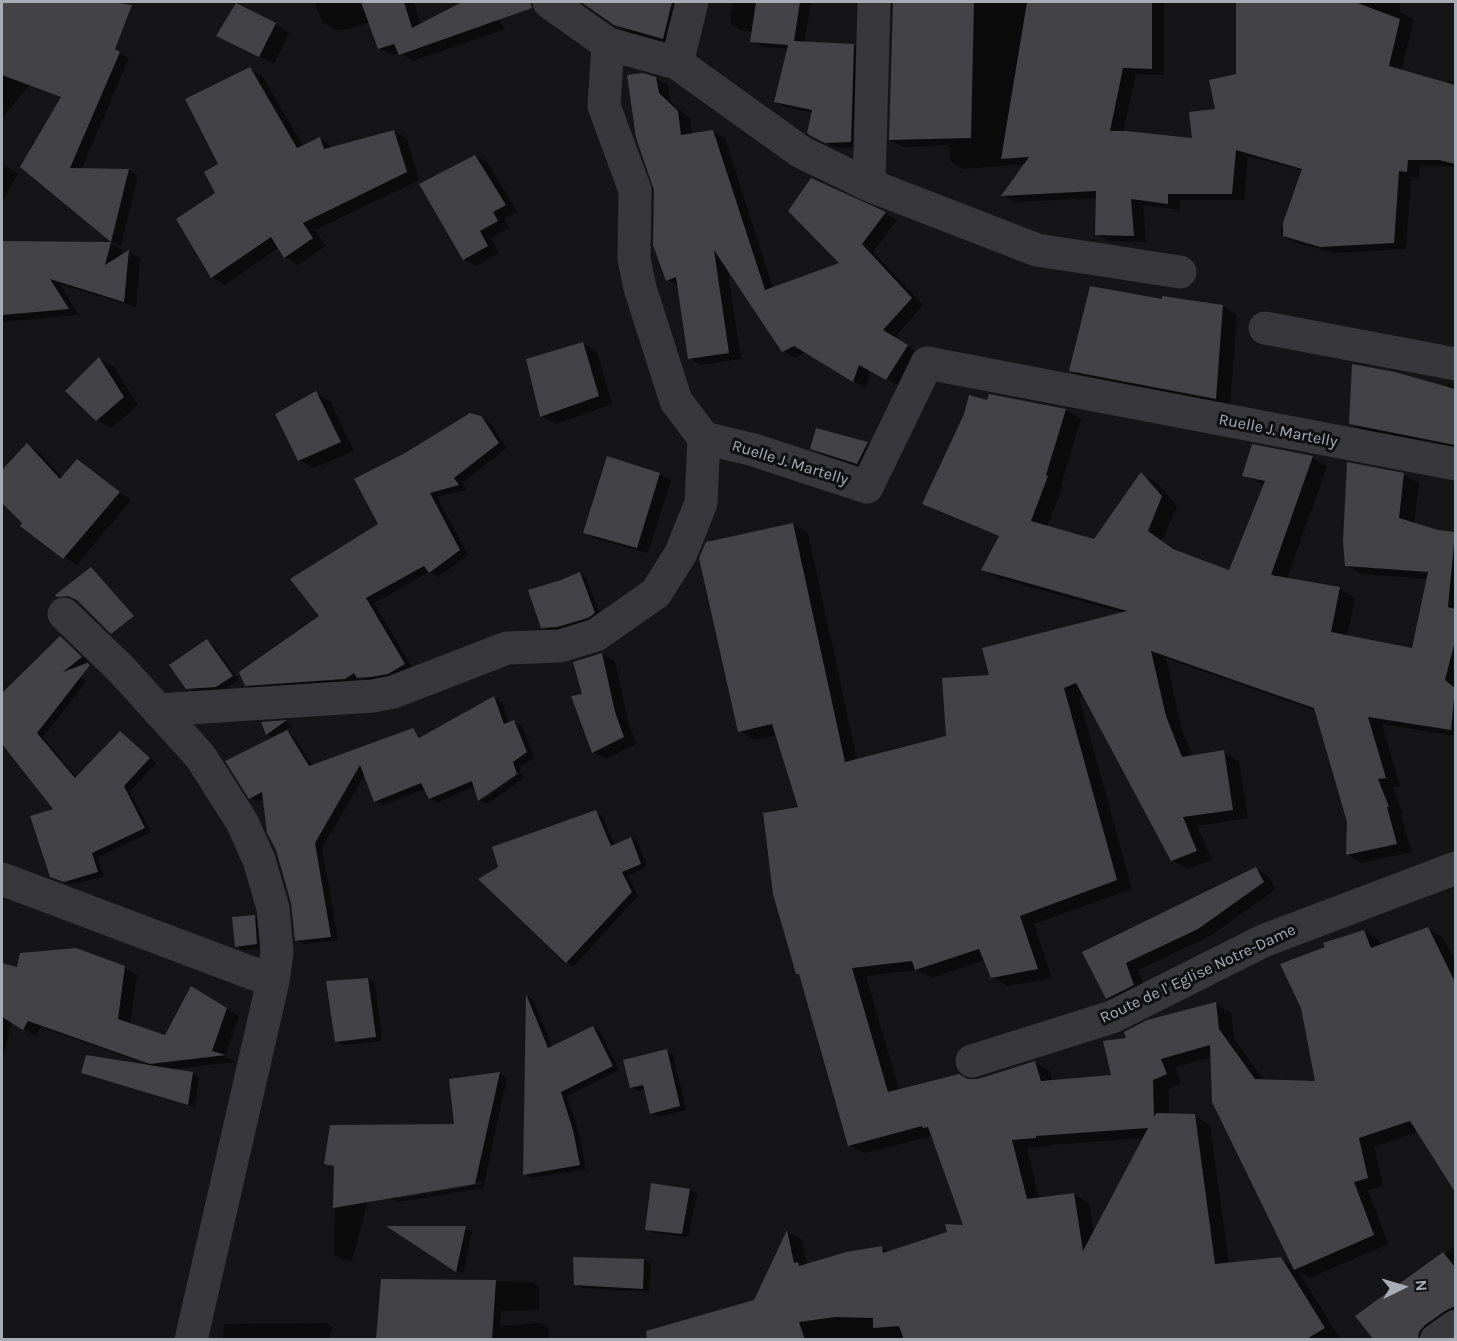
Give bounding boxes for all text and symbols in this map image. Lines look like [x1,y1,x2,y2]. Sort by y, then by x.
street label: Ruelle J. Martelly [1217,410,1339,452]
street label: Ruelle J. Martelly [730,436,850,490]
street label: Route de l' Eglise Notre-Dame [1097,920,1299,1028]
north arrow [1373,1257,1433,1317]
text: N [1411,1279,1431,1292]

